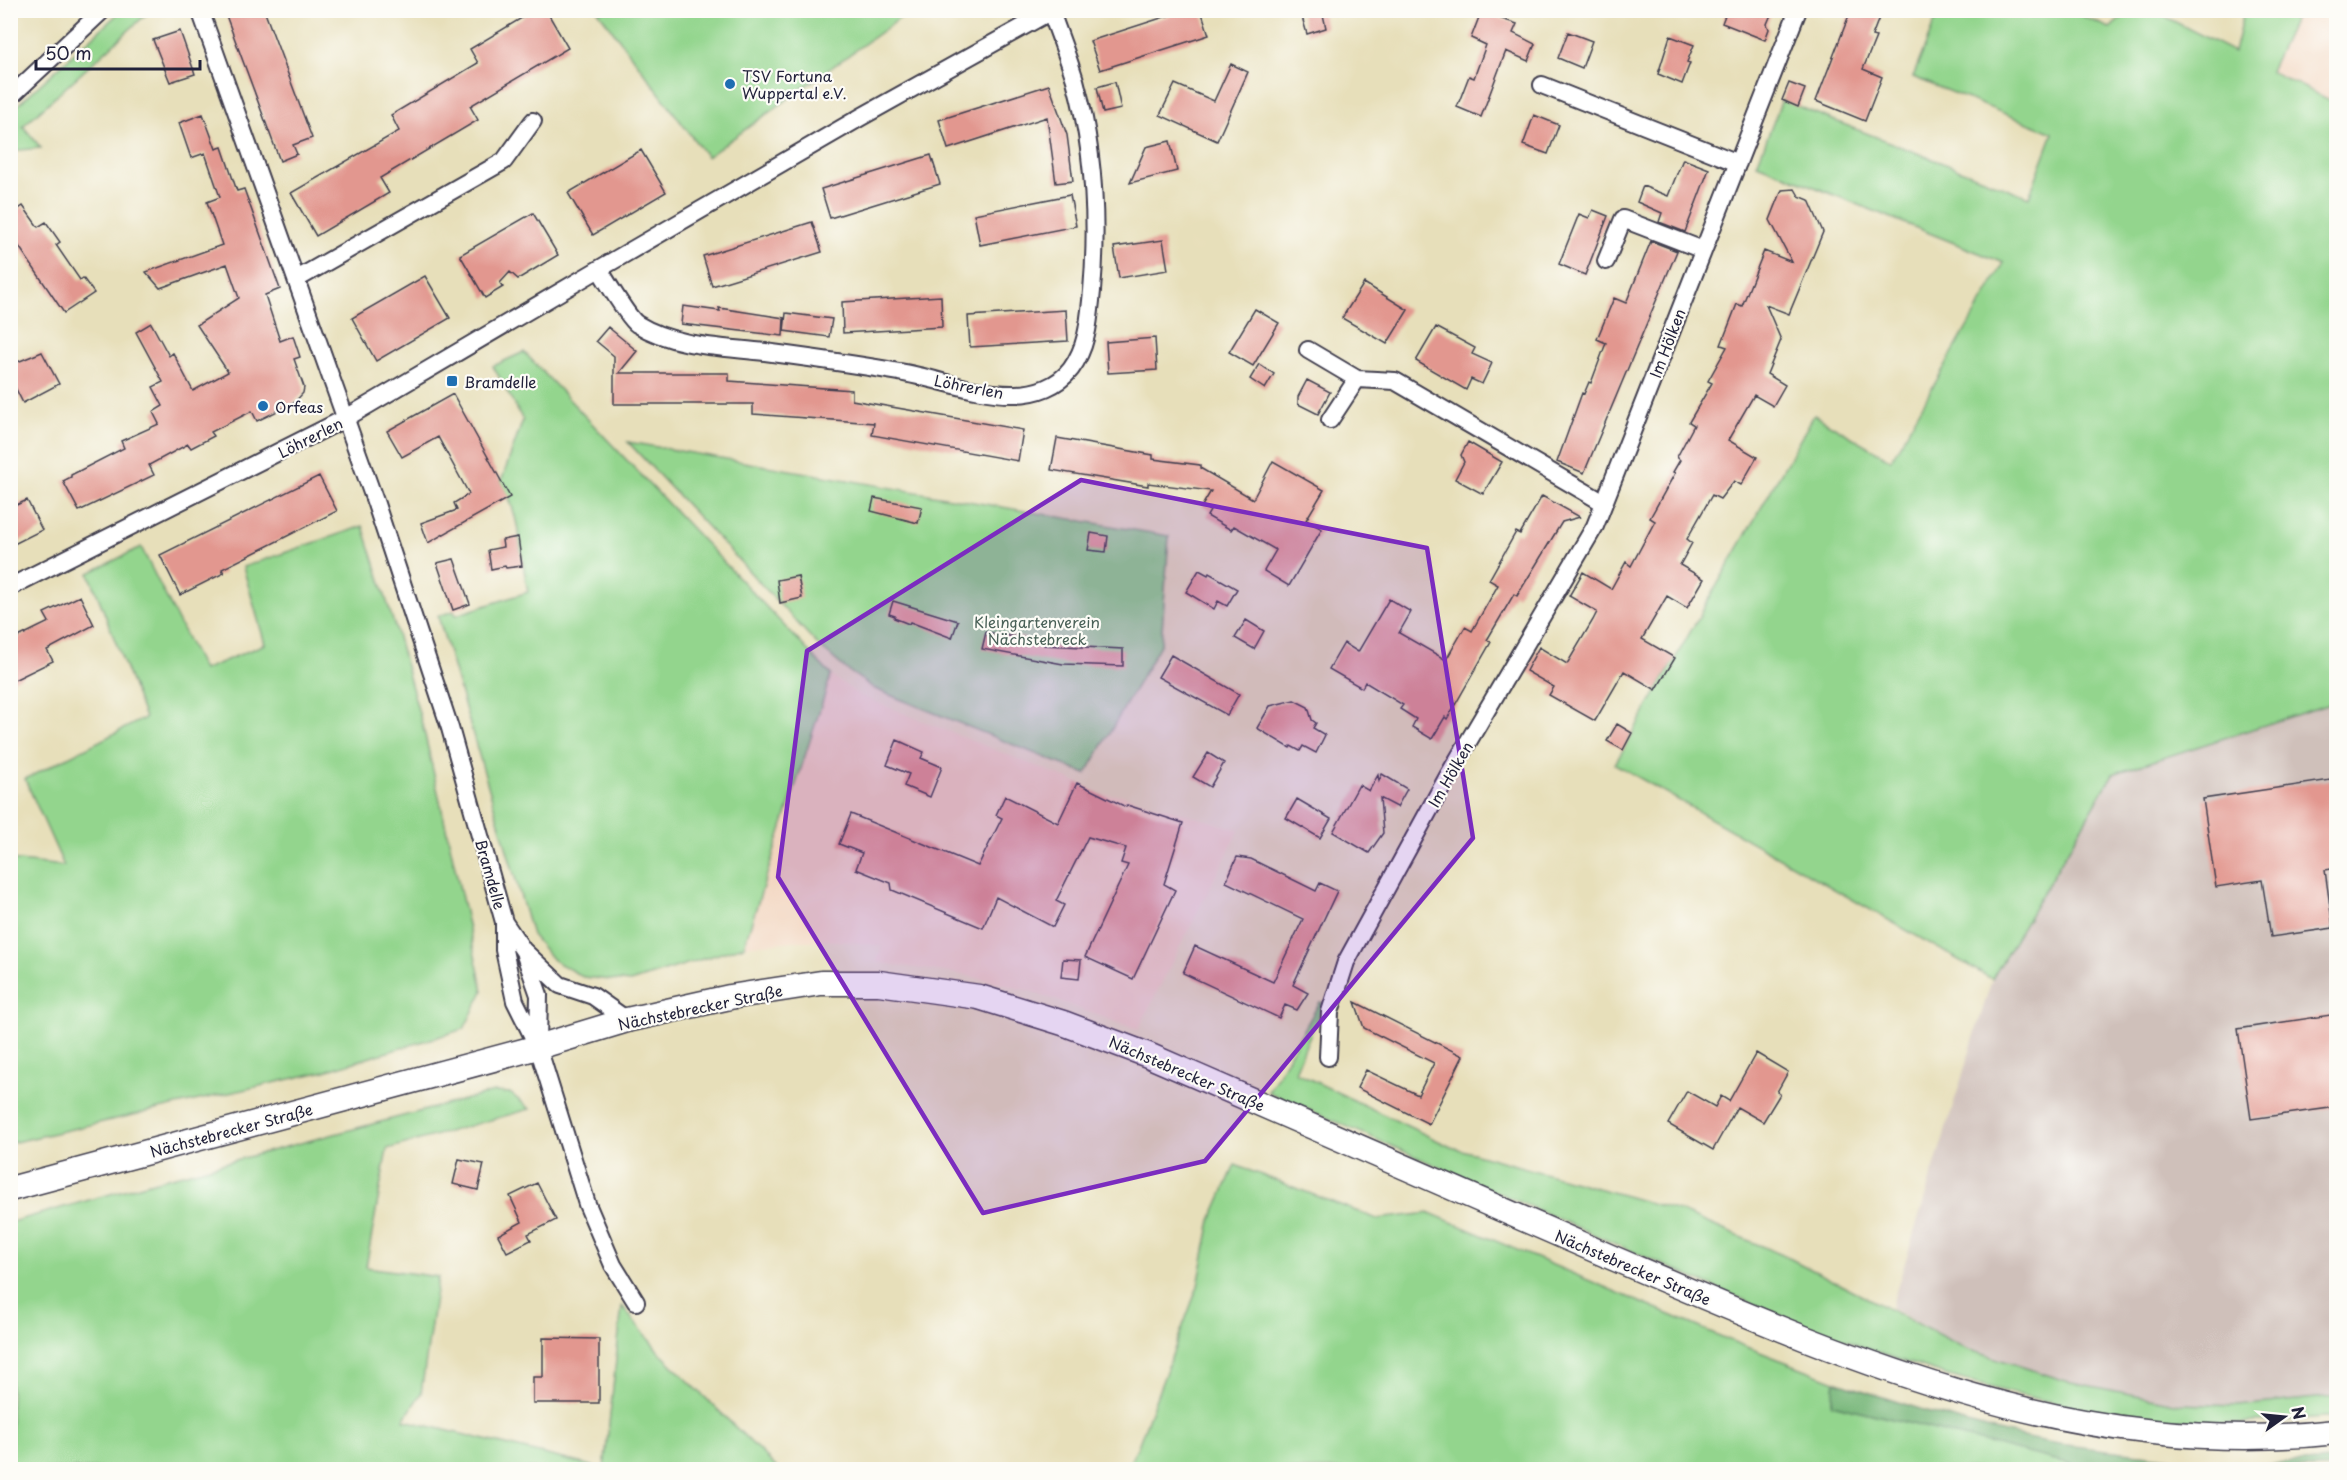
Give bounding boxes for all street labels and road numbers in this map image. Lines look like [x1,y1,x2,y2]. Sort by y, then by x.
street label: Im Hölken [1643,305,1691,381]
street label: Löhrerlen [932,368,1006,404]
street label: Löhrerlen [274,411,346,463]
street label: Im Hölken [1422,737,1478,811]
street label: Bramdelle [470,836,512,912]
street label: Nächstebrecker Straße [616,978,784,1036]
street label: Nächstebrecker Straße [1105,1030,1269,1116]
street label: Nächstebrecker Straße [147,1097,315,1163]
street label: Nächstebrecker Straße [1551,1224,1715,1310]

